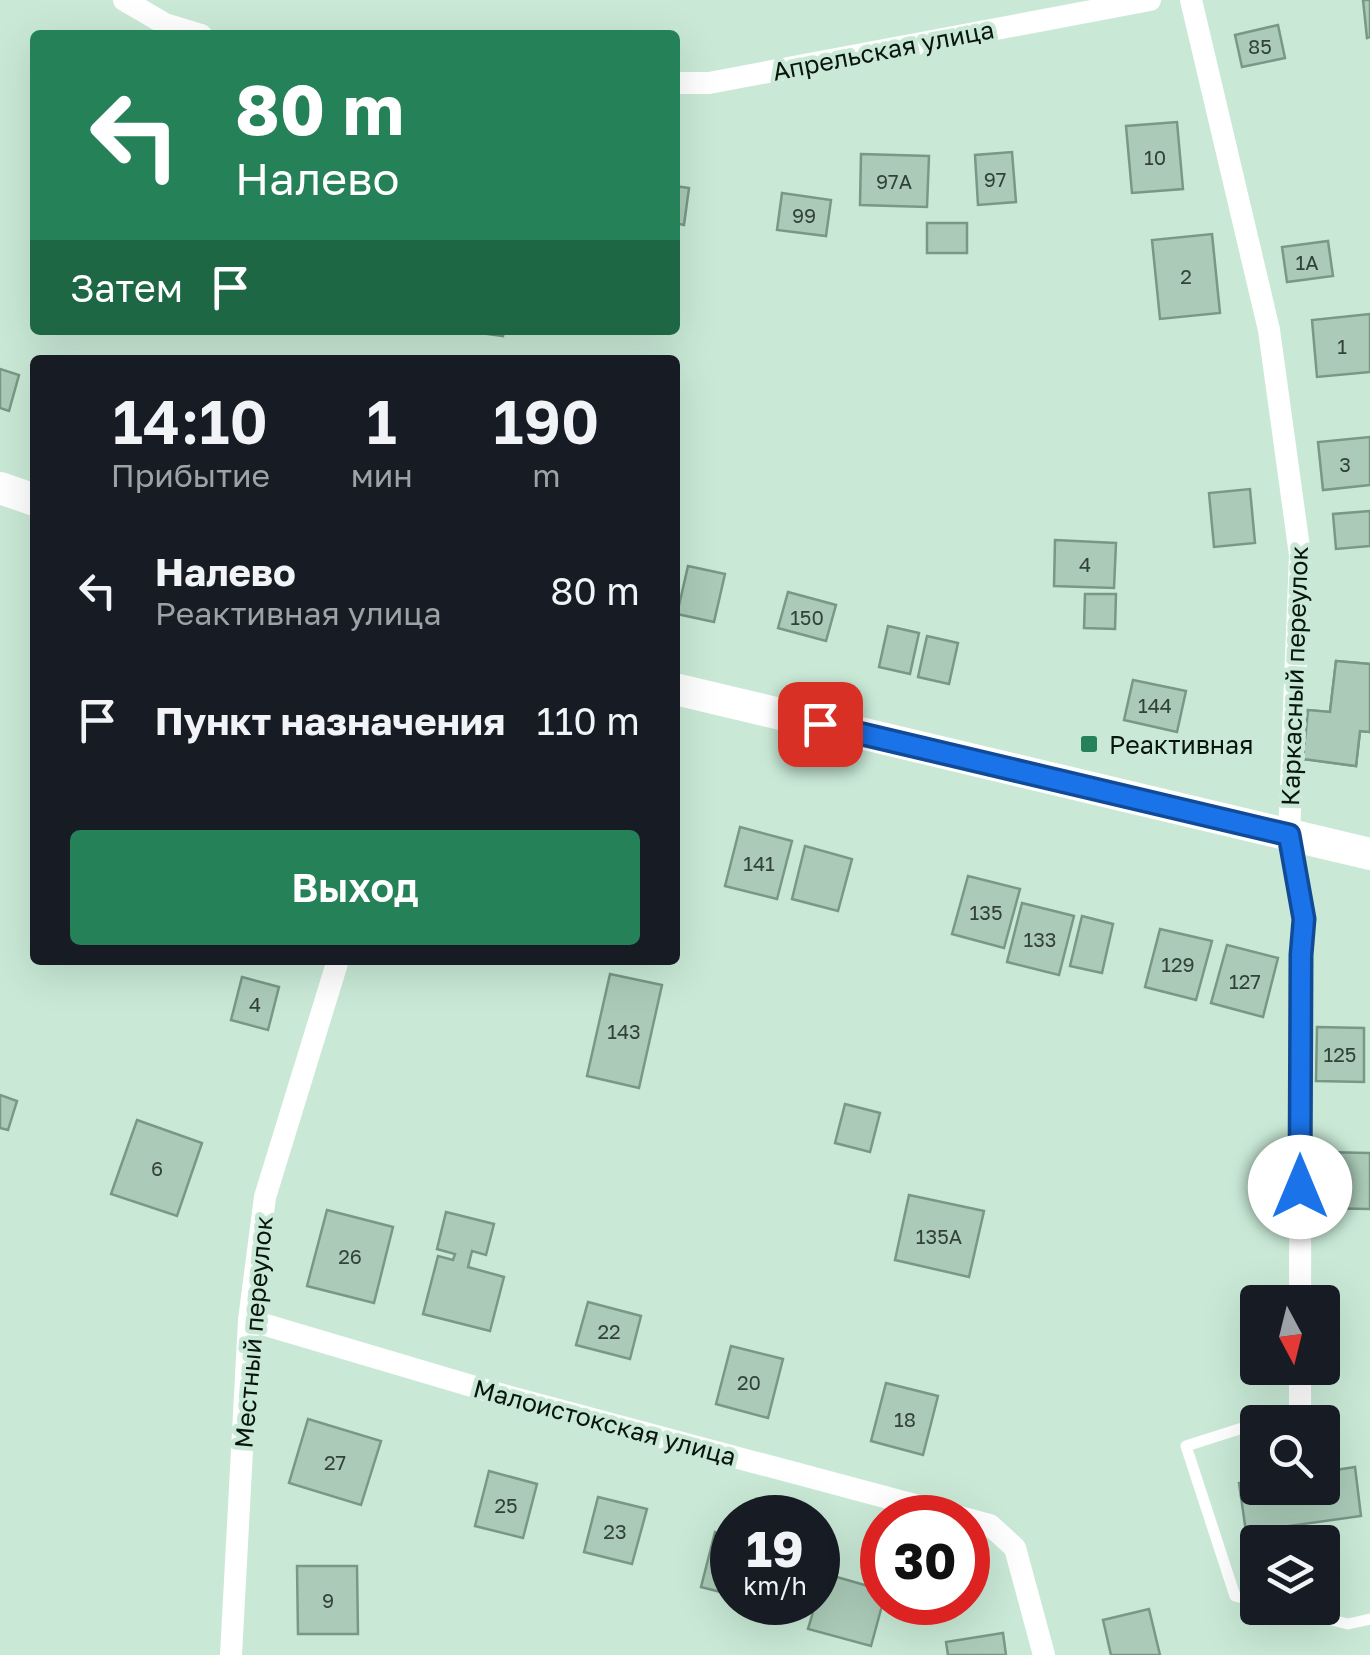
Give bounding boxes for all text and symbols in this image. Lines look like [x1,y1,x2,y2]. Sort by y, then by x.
street label: Апрельская улица [770,13,996,87]
house number: 85 [1248,34,1272,58]
text: 80 m [235,66,404,150]
icon: left [70,70,200,200]
house number: 10 [1144,145,1166,169]
text: Налево [235,151,399,205]
house number: 97 [984,167,1006,191]
house number: 97А [876,169,912,193]
house number: 99 [792,203,816,227]
house number: 1А [1295,250,1319,274]
icon: arrive [203,260,258,315]
house number: 2 [1180,264,1192,288]
text: Затем [70,265,183,310]
house number: 1 [1337,334,1347,358]
text: 14:10 [113,385,268,457]
text: 1 [367,385,397,457]
text: 190 [493,385,599,457]
house number: 3 [1339,452,1351,476]
text: Прибытие [111,456,270,494]
text: мин [351,456,413,494]
text: m [532,456,561,494]
street label: Каркасный переулок [1274,546,1314,806]
text: Налево [155,549,296,594]
house number: 4 [1079,552,1091,576]
icon: left [70,563,125,618]
text: 80 m [550,568,640,613]
text: Реактивная улица [155,594,442,632]
house number: 150 [790,605,824,629]
pin [778,682,863,767]
icon: arrive [70,693,125,748]
house number: 144 [1138,693,1172,717]
icon: arrive [793,697,848,752]
text: Пункт назначения [155,698,505,743]
text: 110 m [536,698,640,743]
place label: Реактивная [1109,729,1253,760]
marker: Реактивная [1078,733,1100,755]
button: Выход [70,830,640,945]
house number: 141 [743,851,775,875]
house number: 135 [970,900,1003,924]
house number: 133 [1023,927,1057,951]
house number: 129 [1161,952,1195,976]
house number: 127 [1229,969,1261,993]
house number: 4 [249,992,261,1016]
house number: 143 [607,1019,641,1043]
house number: 125 [1324,1042,1356,1066]
position arrow [1248,1135,1352,1239]
house number: 6 [151,1156,163,1180]
street label: Местный переулок [227,1214,279,1450]
house number: 135А [916,1224,962,1248]
house number: 26 [338,1244,362,1268]
north arrow [1240,1285,1340,1385]
map controls [1240,1285,1340,1625]
house number: 22 [597,1319,621,1343]
house number: 20 [737,1370,761,1394]
street label: Малоистокская улица [470,1372,740,1472]
button: search [1240,1405,1340,1505]
house number: 18 [894,1407,916,1431]
house number: 27 [324,1450,346,1474]
house number: 25 [494,1493,518,1517]
speed limit sign: 30 [860,1495,990,1625]
text: 19 [746,1518,804,1578]
house number: 23 [603,1519,627,1543]
button: layers [1240,1525,1340,1625]
text: km/h [743,1570,807,1601]
house number: 9 [322,1588,334,1612]

